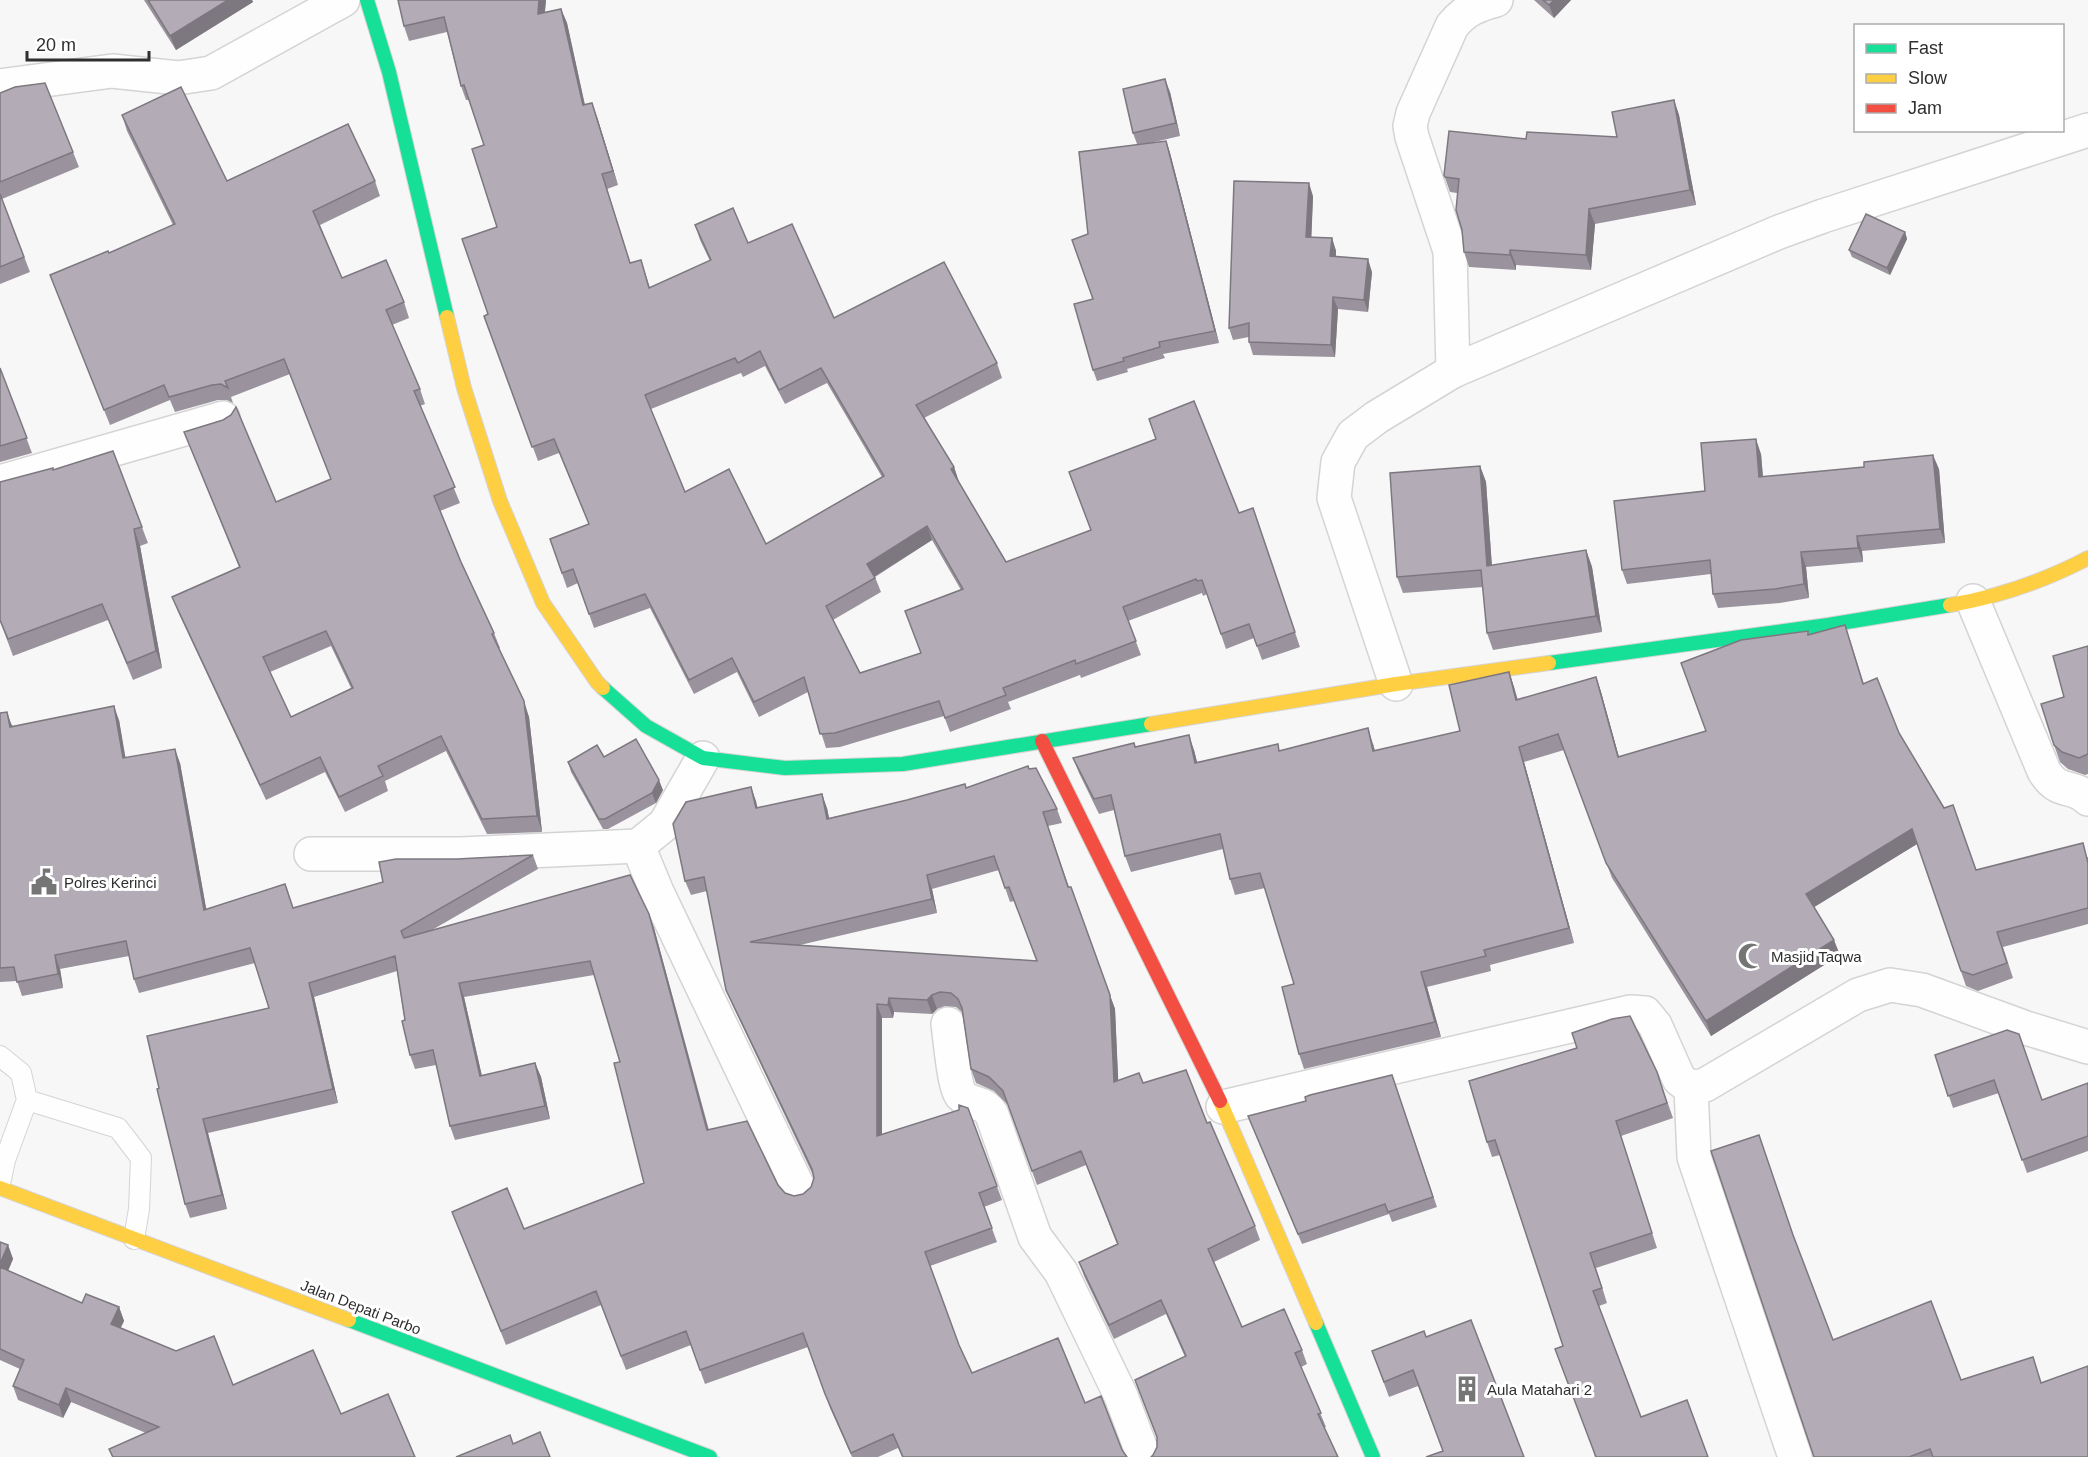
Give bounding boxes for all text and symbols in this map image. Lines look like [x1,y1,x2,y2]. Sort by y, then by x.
scale bar [27,24,148,62]
legend [1854,24,2064,132]
text: 20 m [36,35,76,55]
text: Fast [1908,38,1943,58]
text: Slow [1908,68,1948,88]
text: Jam [1908,98,1942,118]
public building icon: Polres Kerinci [29,867,59,897]
place label: Polres Kerinci [64,874,157,891]
mosque icon: Masjid Taqwa [1736,941,1766,971]
place label: Masjid Taqwa [1771,948,1862,965]
street label: Jalan Depati Parbo [298,1276,424,1338]
building icon: Aula Matahari 2 [1452,1374,1482,1404]
place label: Aula Matahari 2 [1487,1381,1592,1398]

